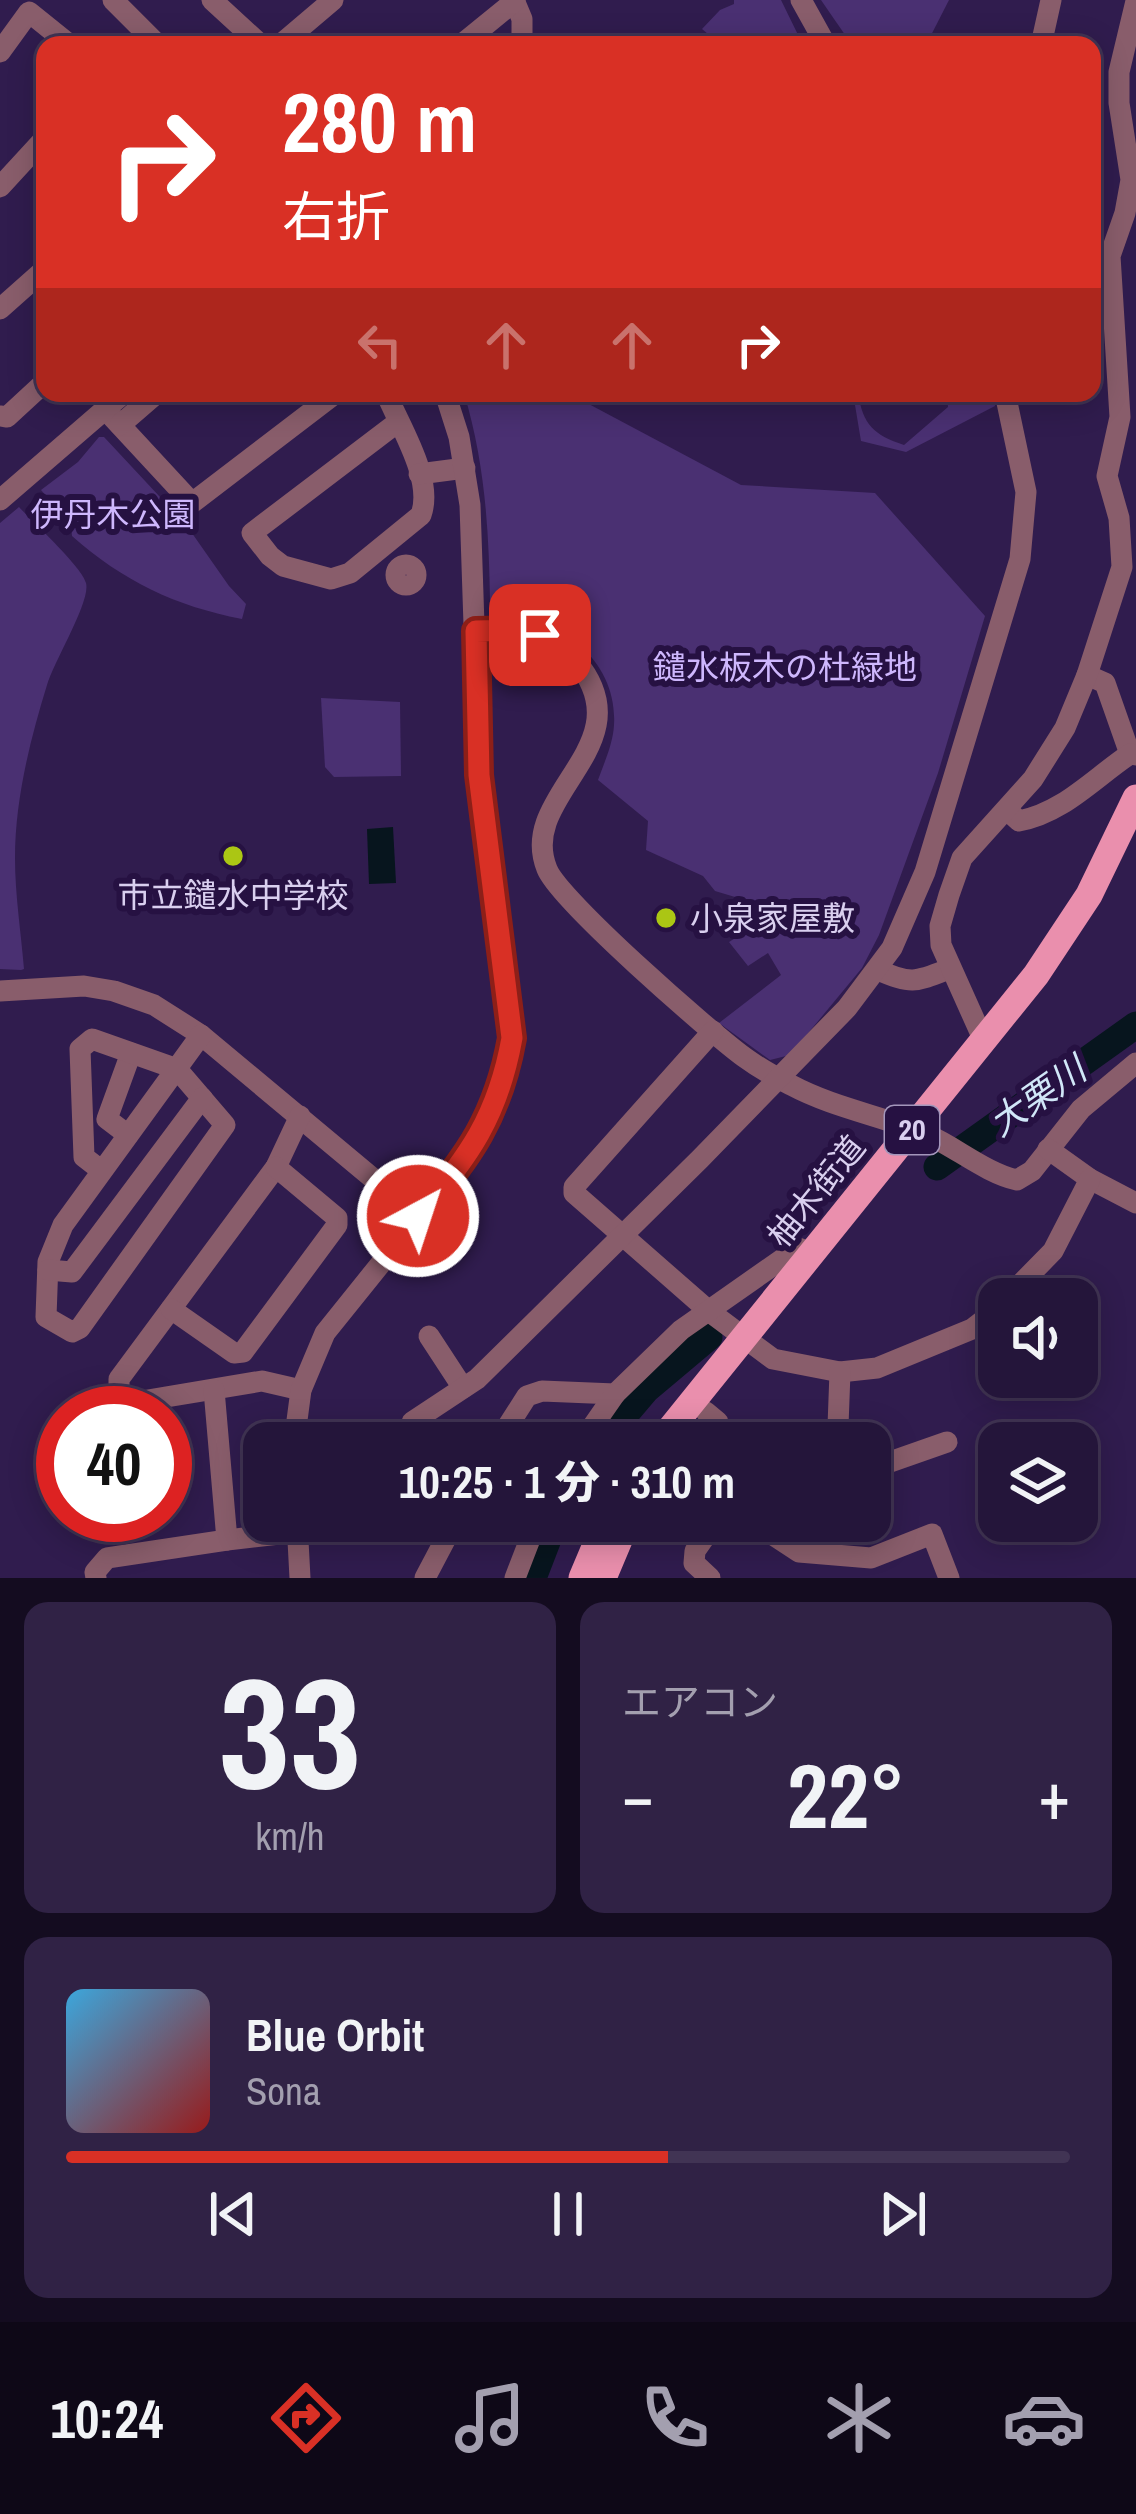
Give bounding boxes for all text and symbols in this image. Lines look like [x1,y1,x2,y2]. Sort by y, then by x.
text: 280 m [282,65,477,178]
icon: right [84,84,240,240]
text: 右折 [282,180,390,253]
icon: left [347,312,413,378]
icon: ahead [473,312,539,378]
icon: ahead [599,312,665,378]
icon: right [725,312,791,378]
park label: 伊丹木公園 [31,492,196,536]
pin [489,584,591,686]
icon: arrive [507,602,573,668]
park label: 鑓水板木の杜緑地 [653,645,917,689]
marker: 市立鑓水中学校 [220,843,246,869]
place label: 市立鑓水中学校 [118,873,349,917]
place label: 小泉家屋敷 [690,896,855,940]
marker: 小泉家屋敷 [653,905,679,931]
water label: 大栗川 [979,1043,1098,1147]
road number: 20 [885,1106,939,1154]
street label: 柚木街道 [757,1126,875,1256]
position arrow [355,1153,481,1279]
map controls [978,1278,1098,1542]
button: sound [978,1278,1098,1398]
speed limit sign: 40 [36,1386,192,1542]
button: layers [978,1422,1098,1542]
text: 10:25 · 1 分 · 310 m [399,1451,735,1512]
text: 33 [219,1627,361,1837]
text: エアコン [622,1676,778,1728]
text: 22° [787,1735,905,1856]
text: − [622,1751,654,1840]
text: + [1038,1751,1070,1840]
text: km/h [255,1810,325,1862]
text: Blue Orbit [246,2004,424,2065]
text: Sona [246,2065,321,2117]
icon: previous [200,2181,266,2247]
icon: pause [535,2181,601,2247]
icon: next [870,2181,936,2247]
icon: directions [264,2376,348,2460]
icon: music [448,2376,532,2460]
icon: phone [633,2376,717,2460]
icon: climate [817,2376,901,2460]
icon: car [1002,2376,1086,2460]
text: 10:24 [50,2382,163,2455]

